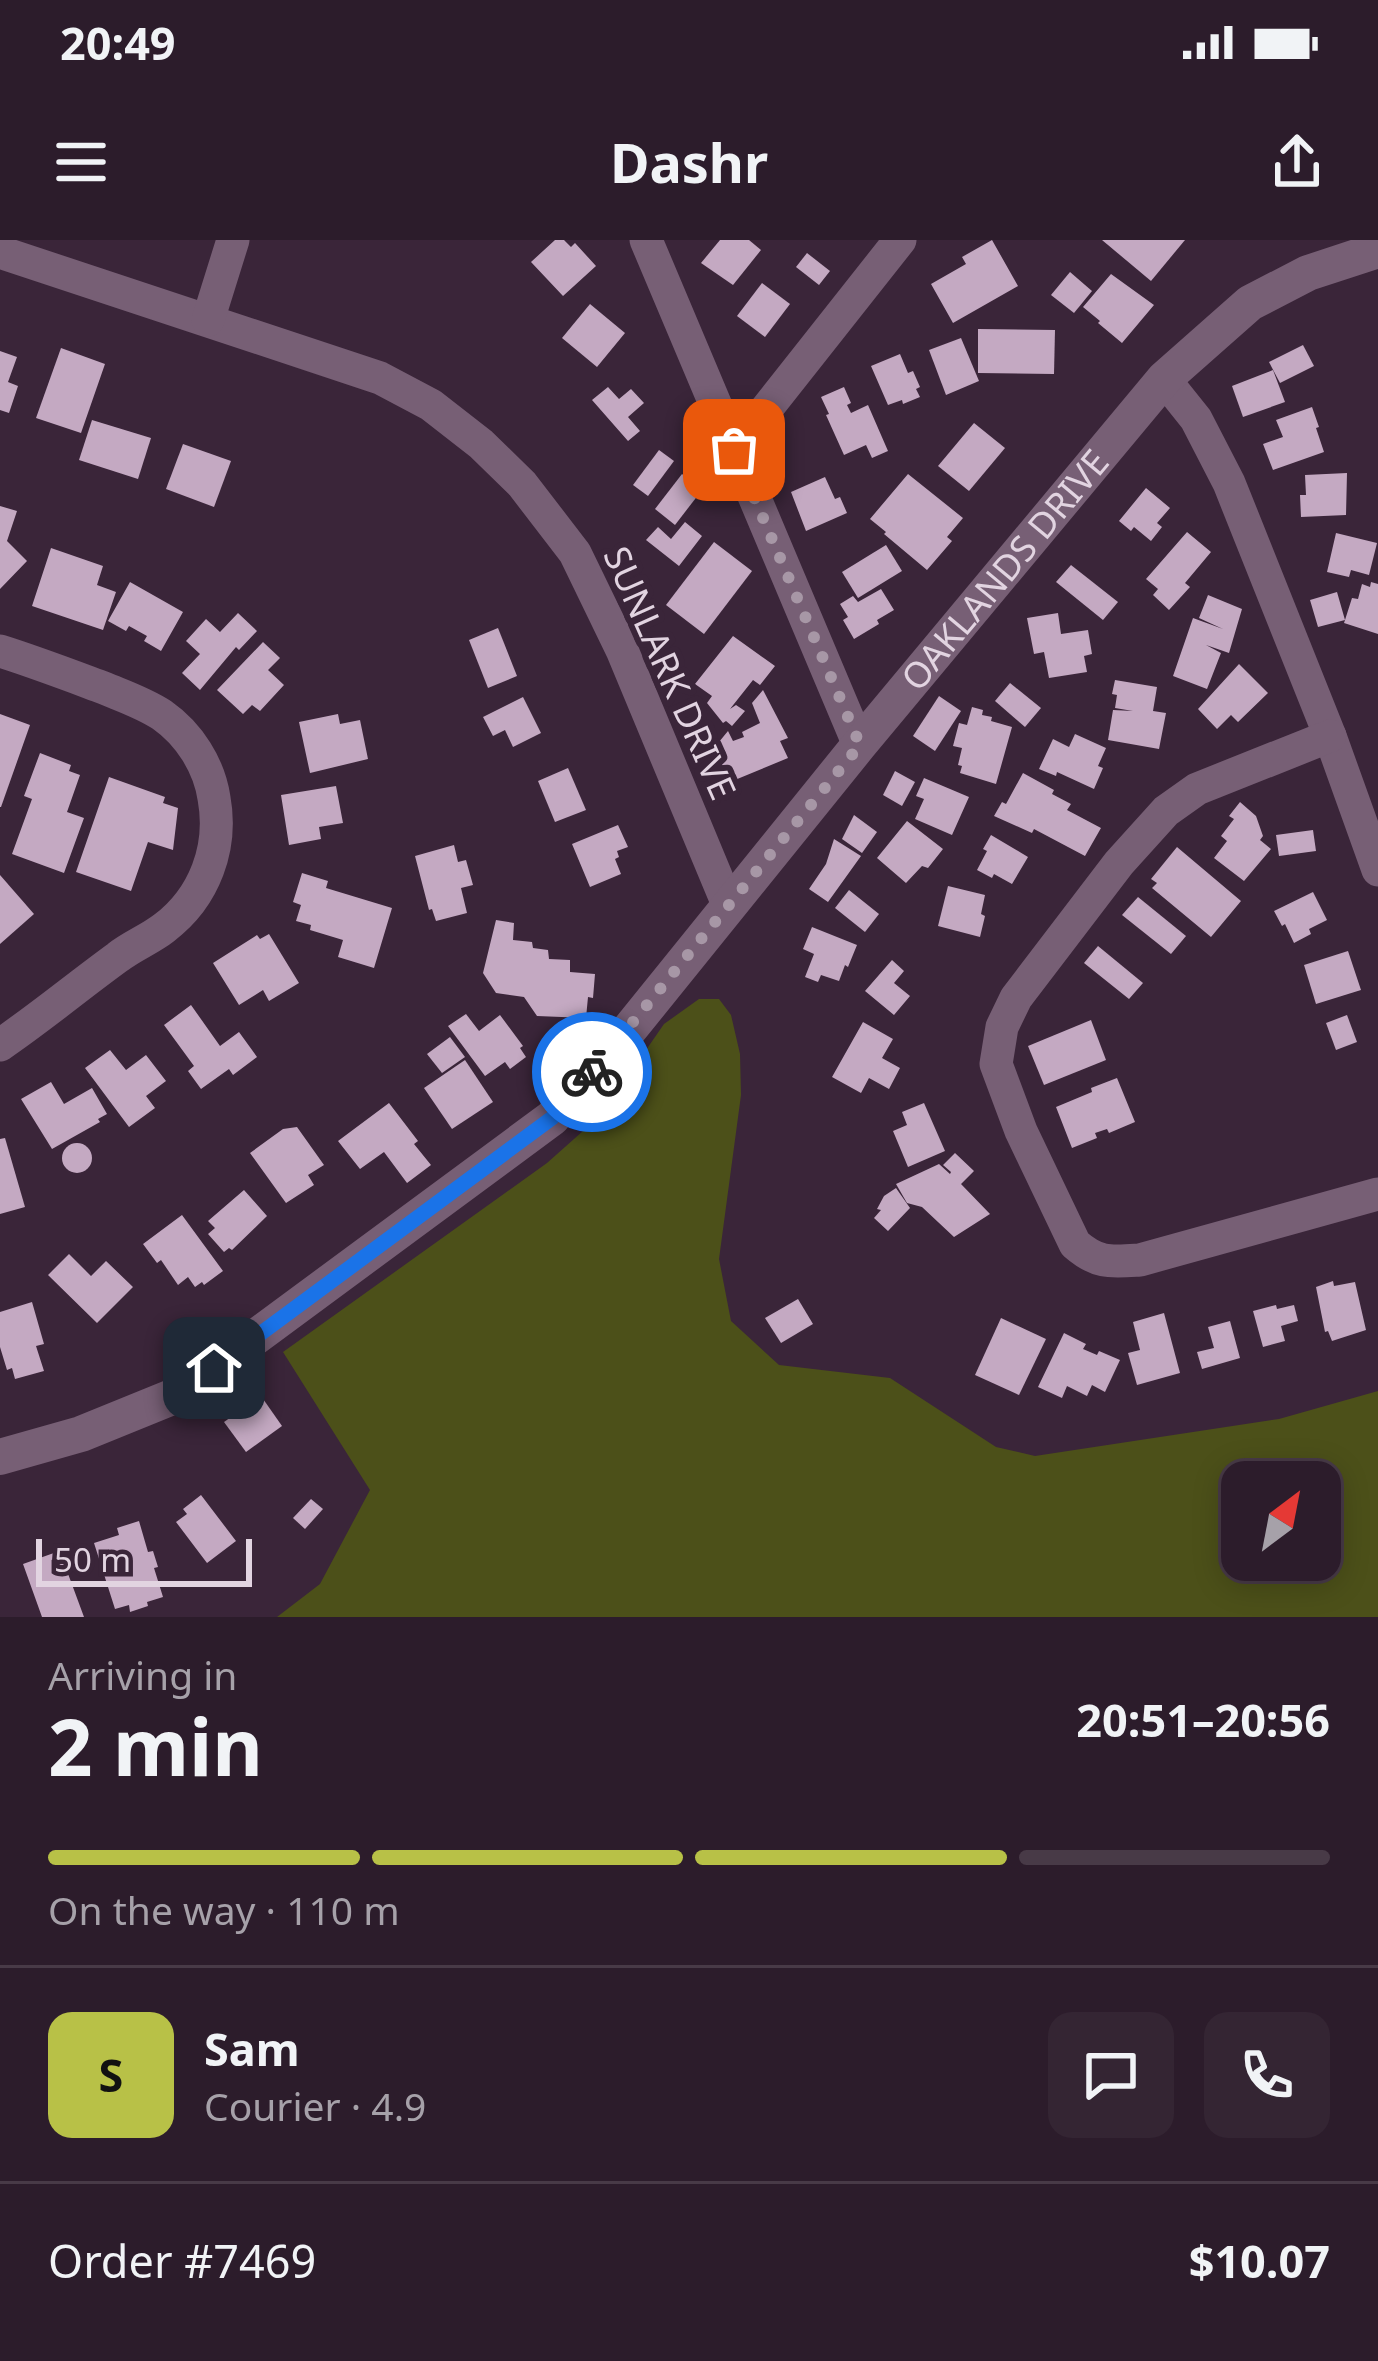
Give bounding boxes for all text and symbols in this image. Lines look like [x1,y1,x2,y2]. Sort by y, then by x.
text: 20:49 [60,12,176,73]
text: Dashr [610,125,768,199]
icon: menu [48,129,114,195]
icon: share [1264,129,1330,195]
pin [683,399,785,501]
icon: bag [701,417,767,483]
street label: OAKLANDS DRIVE [890,439,1119,701]
street label: SUNLARK DRIVE [593,539,748,807]
courier [532,1012,652,1132]
icon: bike [559,1039,625,1105]
pin [163,1317,265,1419]
icon: home [181,1335,247,1401]
north arrow [1221,1461,1341,1581]
map controls [1221,1461,1341,1581]
scale bar [36,1533,252,1586]
text: 50 m [54,1537,131,1582]
text: Arriving in [48,1648,237,1701]
text: 20:51–20:56 [1076,1689,1330,1750]
text: 2 min [48,1693,263,1799]
text: On the way · 110 m [48,1883,400,1936]
button: chat [1048,2012,1174,2138]
button: phone [1204,2012,1330,2138]
text: Sam [204,2018,300,2079]
text: S [99,2044,123,2105]
text: Courier · 4.9 [204,2079,426,2132]
text: Order #7469 [48,2230,316,2291]
text: $10.07 [1189,2230,1330,2291]

